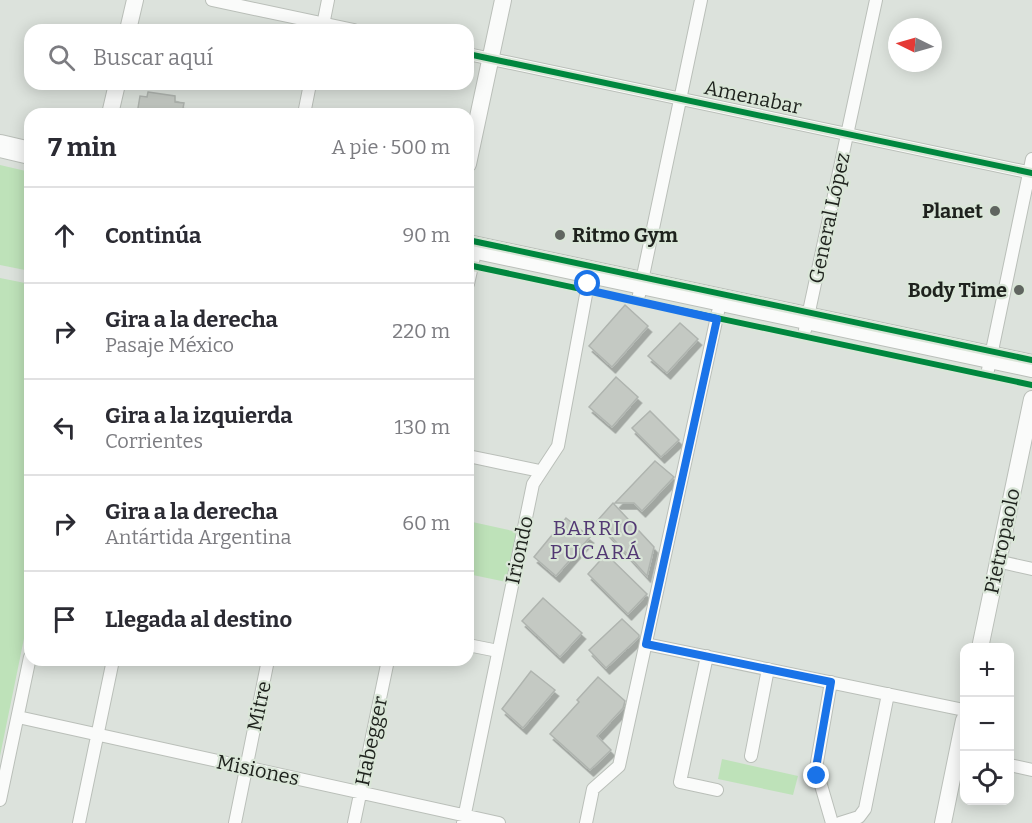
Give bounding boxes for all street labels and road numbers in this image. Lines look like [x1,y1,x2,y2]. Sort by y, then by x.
street label: Amenabar [702,75,804,119]
street label: General López [803,150,855,286]
street label: Pietropaolo [979,486,1025,596]
street label: Iriondo [500,514,538,586]
street label: Mitre [242,679,276,733]
street label: Habegger [350,694,392,788]
street label: Misiones [214,750,302,790]

